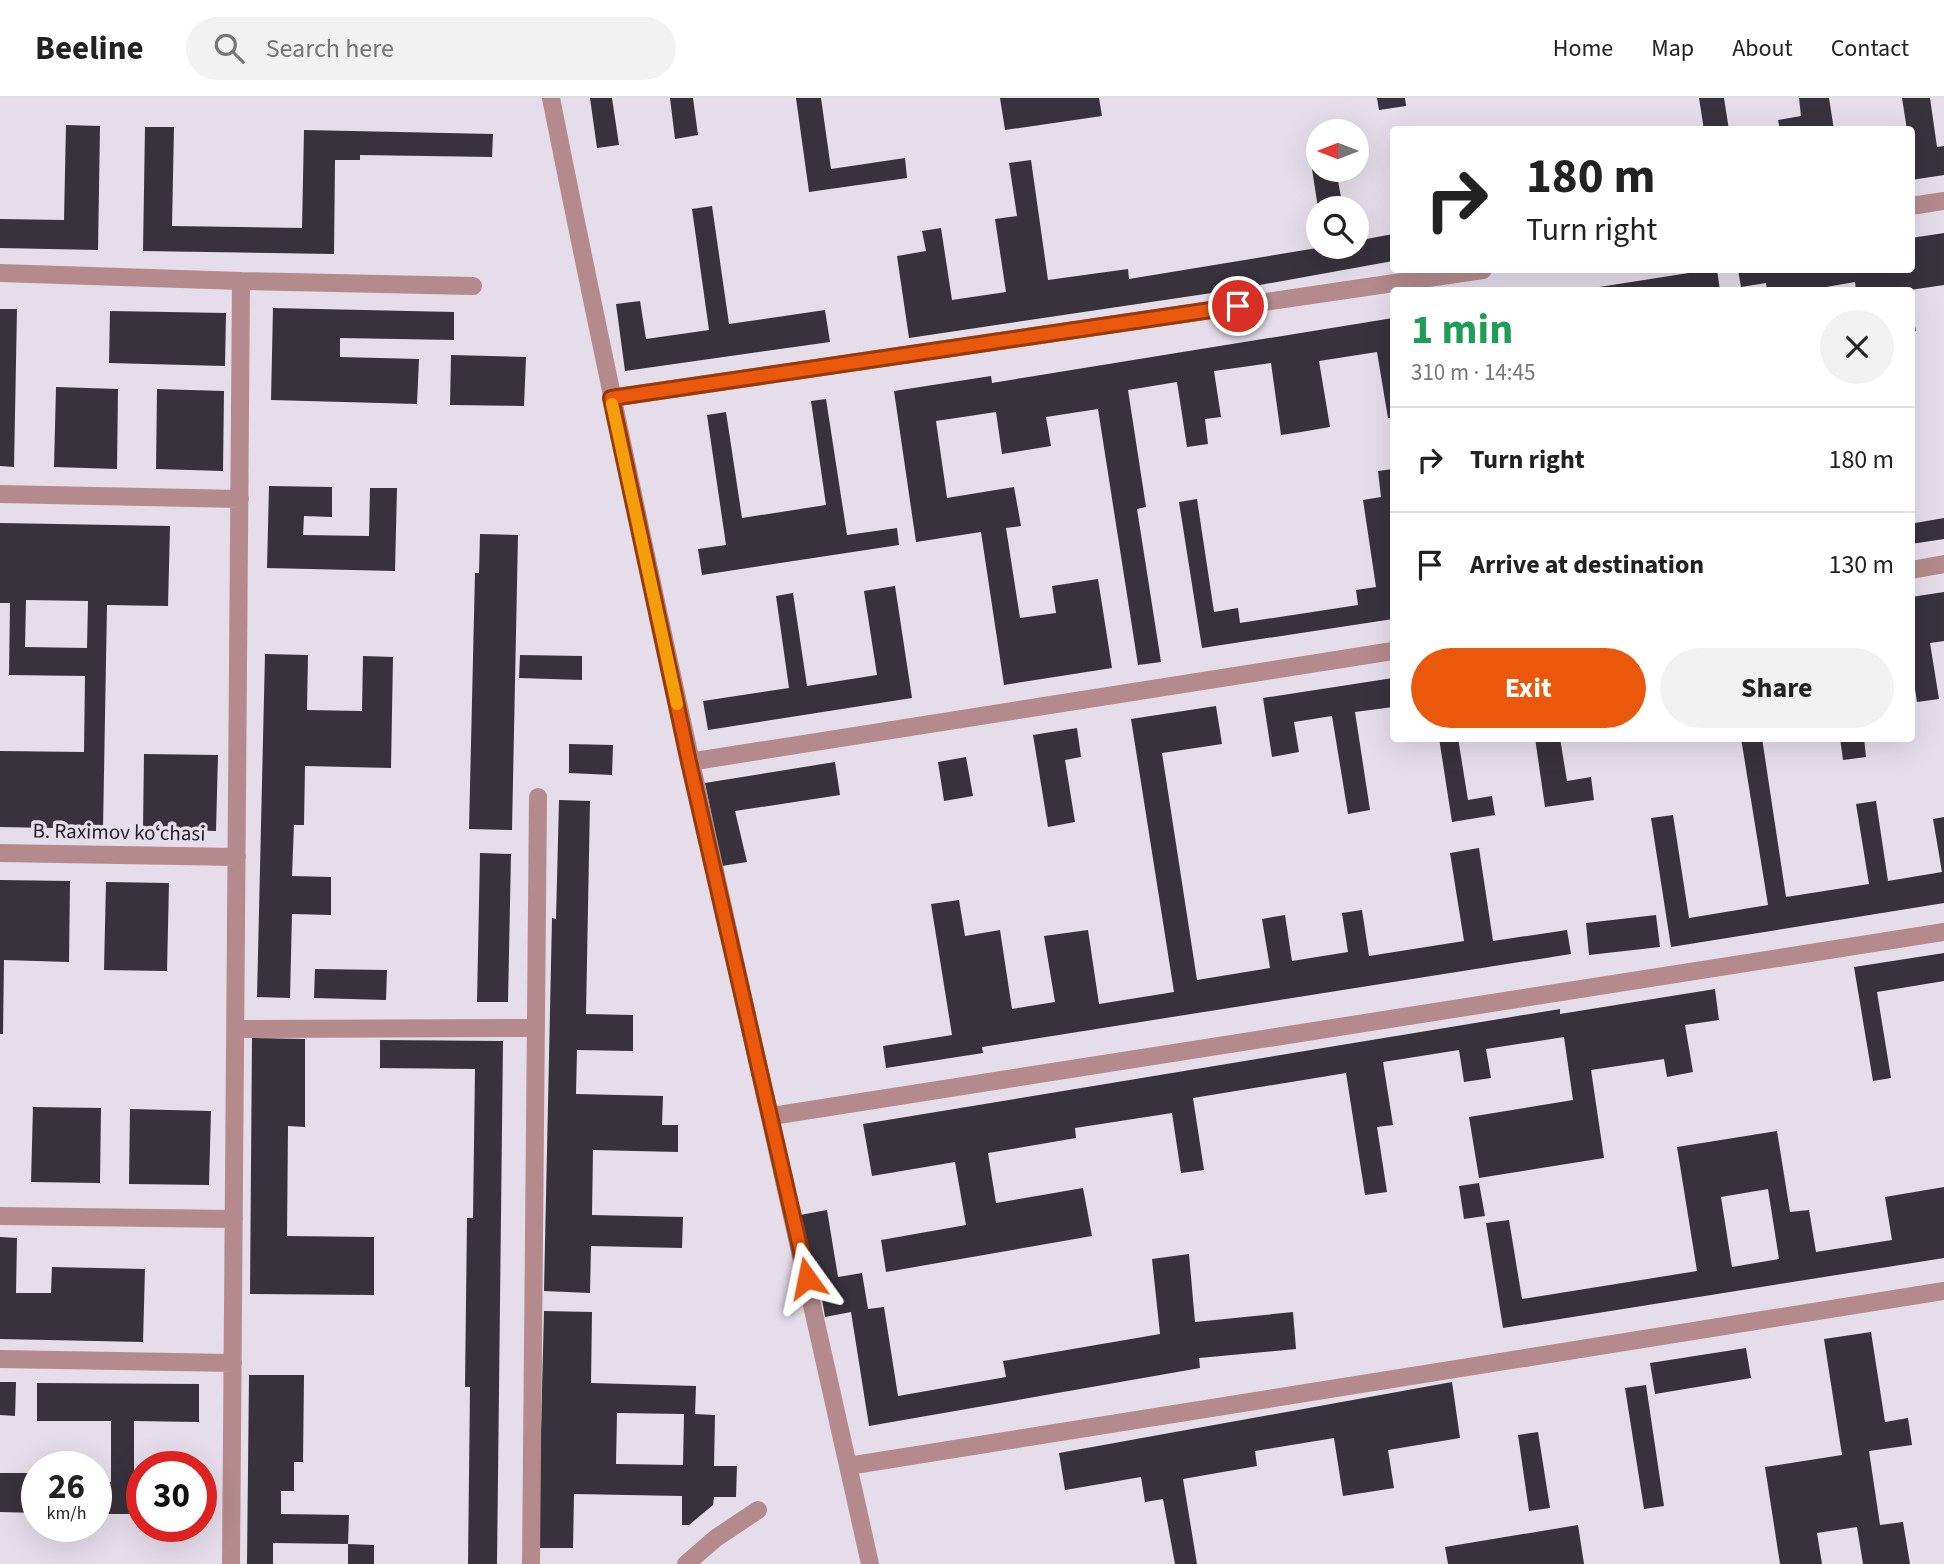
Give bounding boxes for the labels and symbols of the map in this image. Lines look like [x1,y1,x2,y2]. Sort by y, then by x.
north arrow [1306,119,1368,182]
pin [1208,276,1268,336]
street label: B. Raximov koʻchasi [32,815,206,849]
position arrow [770,1241,844,1315]
speed limit sign: 30 [126,1451,217,1542]

